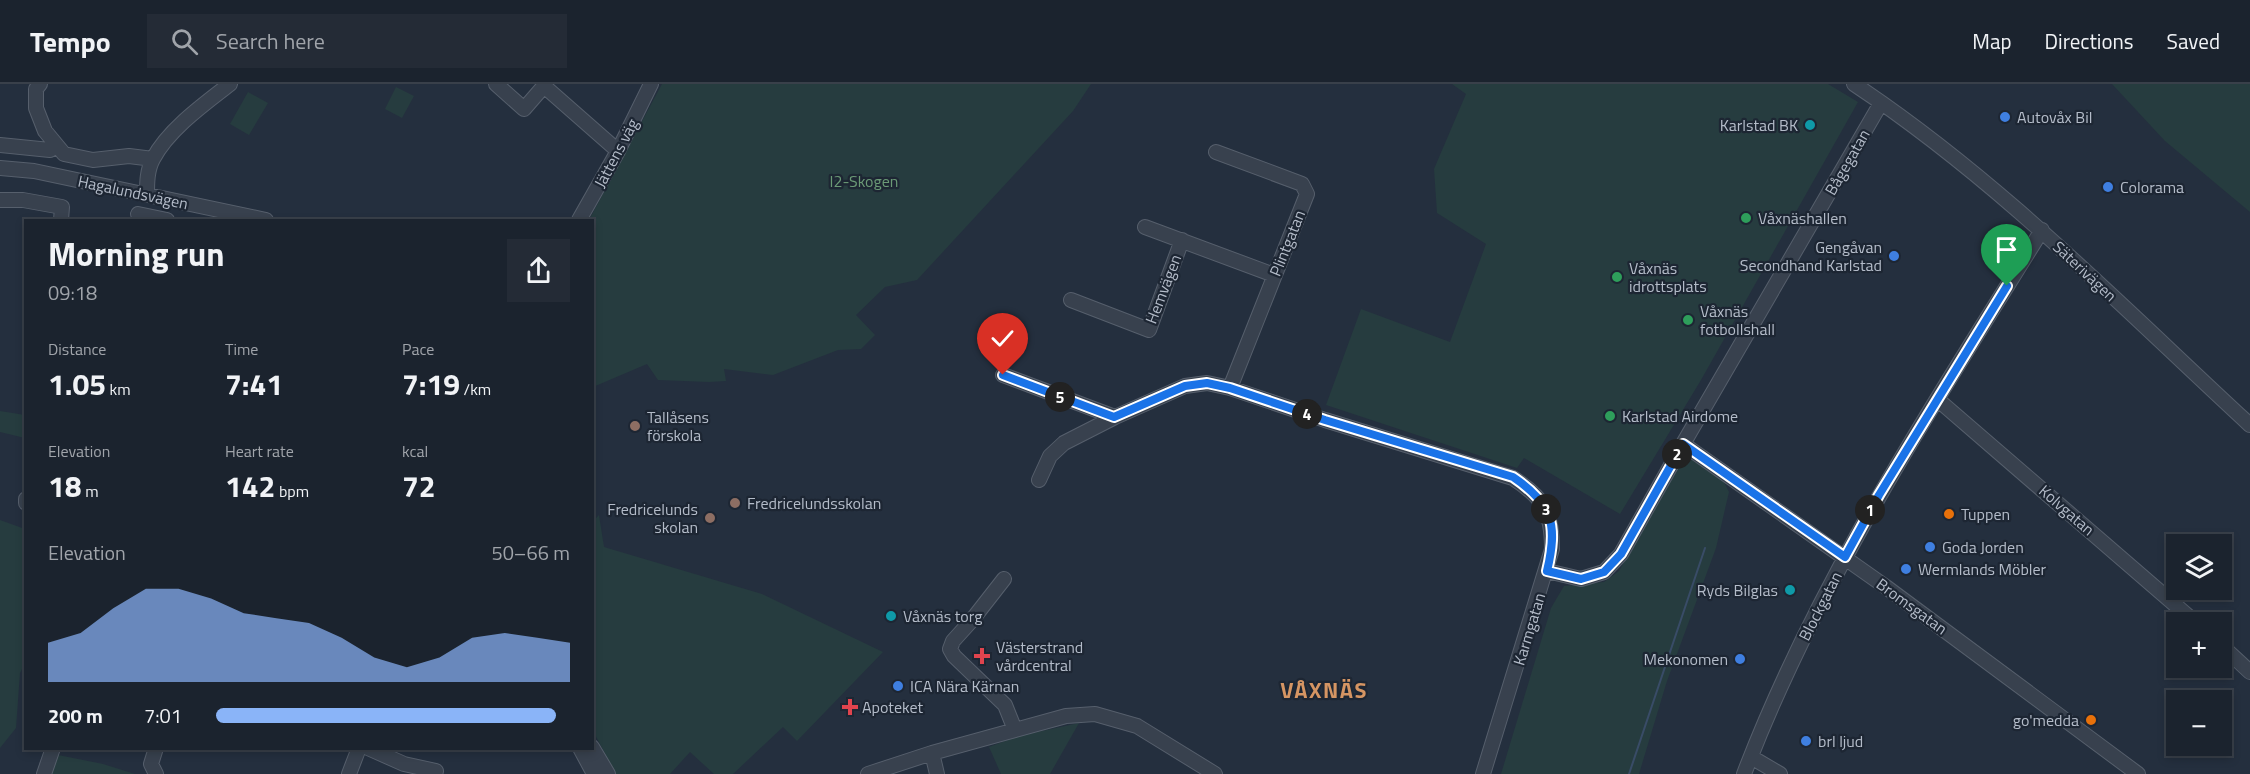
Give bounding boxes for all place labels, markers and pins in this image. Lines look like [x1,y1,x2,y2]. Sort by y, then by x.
place label: Autovåx Bil [2017,105,2092,129]
marker: Autovåx Bil [1998,110,2012,124]
place label: Karlstad BK [1720,113,1798,137]
marker: Karlstad BK [1803,118,1817,132]
place label: Colorama [2120,175,2184,199]
marker: Colorama [2101,180,2115,194]
place label: Våxnäshallen [1758,206,1847,230]
marker: Våxnäshallen [1739,211,1753,225]
pin [1981,224,2032,286]
place label: Gengåvan Secondhand Karlstad [1740,235,1882,277]
marker: Gengåvan Secondhand Karlstad [1887,249,1901,263]
place label: Våxnäs idrottsplats [1629,256,1707,298]
marker: Våxnäs idrottsplats [1610,270,1624,284]
place label: Våxnäs fotbollshall [1700,299,1775,341]
pin [977,313,1028,375]
marker: Våxnäs fotbollshall [1681,313,1695,327]
pin: 5 [1045,382,1075,412]
pin: 4 [1292,399,1322,429]
place label: Karlstad Airdome [1622,404,1738,428]
place label: Tallåsens förskola [647,405,709,447]
marker: Karlstad Airdome [1603,409,1617,423]
marker: Tallåsens förskola [628,419,642,433]
pin: 2 [1662,439,1692,469]
place label: Fredricelundsskolan [747,491,881,515]
pin: 3 [1531,494,1561,524]
pin: 1 [1855,495,1885,525]
marker: Fredricelundsskolan [728,496,742,510]
place label: Fredricelunds skolan [607,497,698,539]
place label: Tuppen [1961,502,2010,526]
marker: Tuppen [1942,507,1956,521]
marker: Fredricelunds skolan [703,511,717,525]
place label: Goda Jorden [1942,535,2024,559]
marker: Goda Jorden [1923,540,1937,554]
place label: Wermlands Möbler [1918,557,2047,581]
marker: Wermlands Möbler [1899,562,1913,576]
place label: Ryds Bilglas [1697,578,1778,602]
marker: Ryds Bilglas [1783,583,1797,597]
place label: Våxnäs torg [903,604,982,628]
marker: Våxnäs torg [884,609,898,623]
place label: Västerstrand vårdcentral [996,635,1083,677]
marker: Västerstrand vårdcentral [973,647,991,665]
place label: Mekonomen [1644,647,1728,671]
marker: Mekonomen [1733,652,1747,666]
place label: ICA Nära Kärnan [910,674,1019,698]
marker: ICA Nära Kärnan [891,679,905,693]
place label: Apoteket [862,695,924,719]
marker: Apoteket [843,700,857,714]
place label: go'medda [2013,708,2079,732]
marker: go'medda [2084,713,2098,727]
place label: brl ljud [1818,729,1863,753]
marker: brl ljud [1799,734,1813,748]

